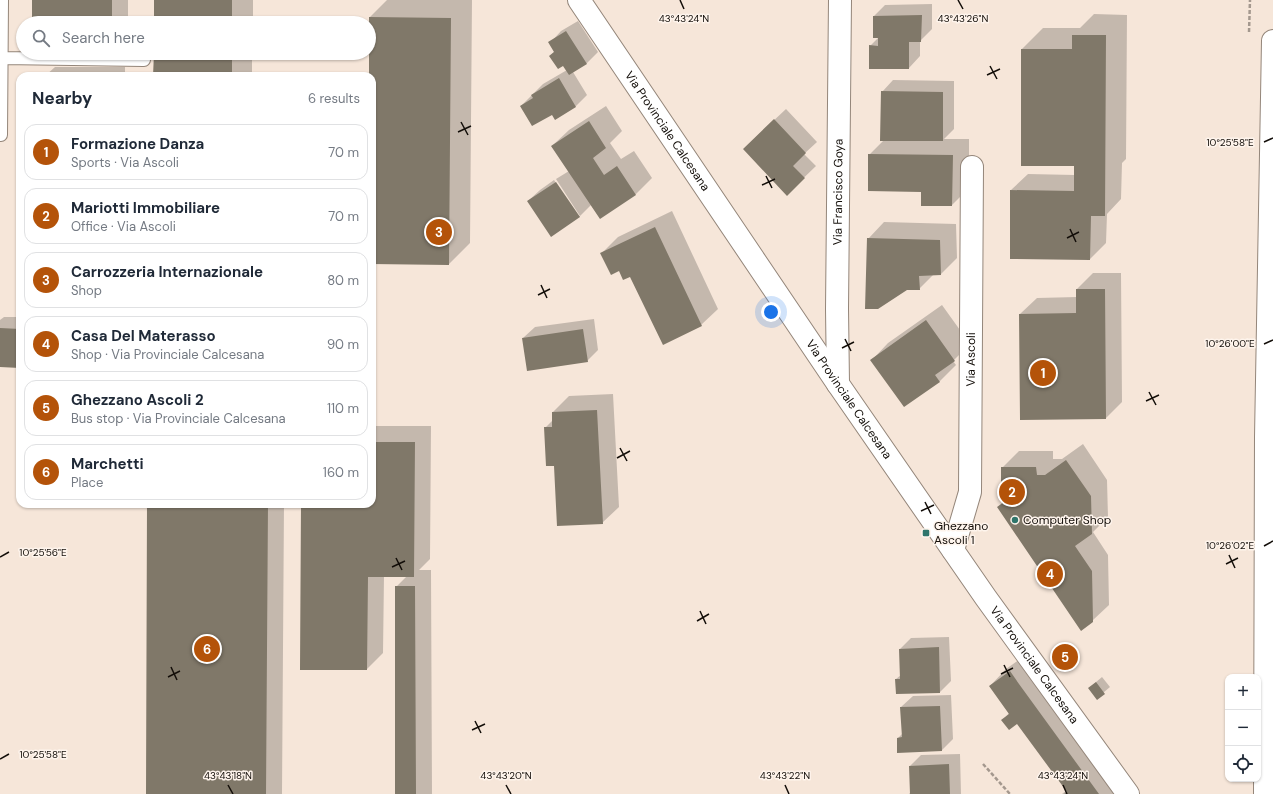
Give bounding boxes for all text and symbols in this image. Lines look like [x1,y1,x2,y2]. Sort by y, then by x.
text: 43°43'24"N [659,12,709,25]
text: 43°43'26"N [938,12,989,25]
search box [16,16,376,60]
icon: search [30,27,52,49]
text: Search here [62,28,145,48]
street label: Via Provinciale Calcesana [621,68,713,194]
text: Nearby [32,87,92,109]
text: 6 results [308,90,360,107]
text: Formazione Danza [71,134,204,154]
text: 10°25'58"E [1206,136,1254,149]
street label: Via Francisco Goya [830,139,847,245]
text: 1 [44,144,48,161]
text: 70 m [328,144,359,161]
text: Sports · Via Ascoli [71,154,179,171]
text: Mariotti Immobiliare [71,198,220,218]
text: 2 [42,208,50,225]
text: 70 m [328,208,359,225]
pin: 3 [426,217,452,247]
text: Office · Via Ascoli [71,218,176,235]
text: Carrozzeria Internazionale [71,262,263,282]
text: 3 [42,272,50,289]
text: 80 m [327,272,359,289]
text: Shop [71,282,102,299]
your location [761,302,781,322]
text: Casa Del Materasso [71,326,216,346]
street label: Via Ascoli [963,332,979,387]
text: 4 [42,336,50,353]
text: 90 m [327,336,359,353]
street label: Via Provinciale Calcesana [802,337,895,462]
text: 10°26'00"E [1205,337,1255,350]
text: Shop · Via Provinciale Calcesana [71,346,264,363]
pin: 1 [1030,358,1056,388]
text: Ghezzano Ascoli 2 [71,390,204,410]
text: 5 [42,400,50,417]
text: 110 m [327,400,359,417]
text: Bus stop · Via Provinciale Calcesana [71,410,286,427]
text: Marchetti [71,454,144,474]
text: 6 [42,464,50,481]
text: 160 m [323,464,359,481]
text: Place [71,474,103,491]
pin: 2 [999,477,1025,507]
place label: Computer Shop [1023,512,1111,528]
marker: Computer Shop [1010,515,1020,525]
place label: Ghezzano Ascoli 1 [934,518,988,548]
marker: Ghezzano Ascoli 1 [921,528,931,538]
text: 10°26'02"E [1206,539,1254,552]
text: 10°25'56"E [19,546,67,559]
pin: 4 [1037,559,1063,589]
street label: Via Provinciale Calcesana [987,603,1082,727]
pin: 6 [194,634,220,664]
pin: 5 [1052,642,1078,672]
map controls [1225,674,1261,782]
button: + [1225,674,1261,710]
button: − [1225,710,1261,746]
button: locate [1225,746,1261,782]
text: 10°25'58"E [19,748,67,761]
text: 43°43'18"N [204,769,252,782]
text: 43°43'20"N [480,769,532,782]
text: 43°43'22"N [760,769,810,782]
text: 43°43'24"N [1038,769,1088,782]

